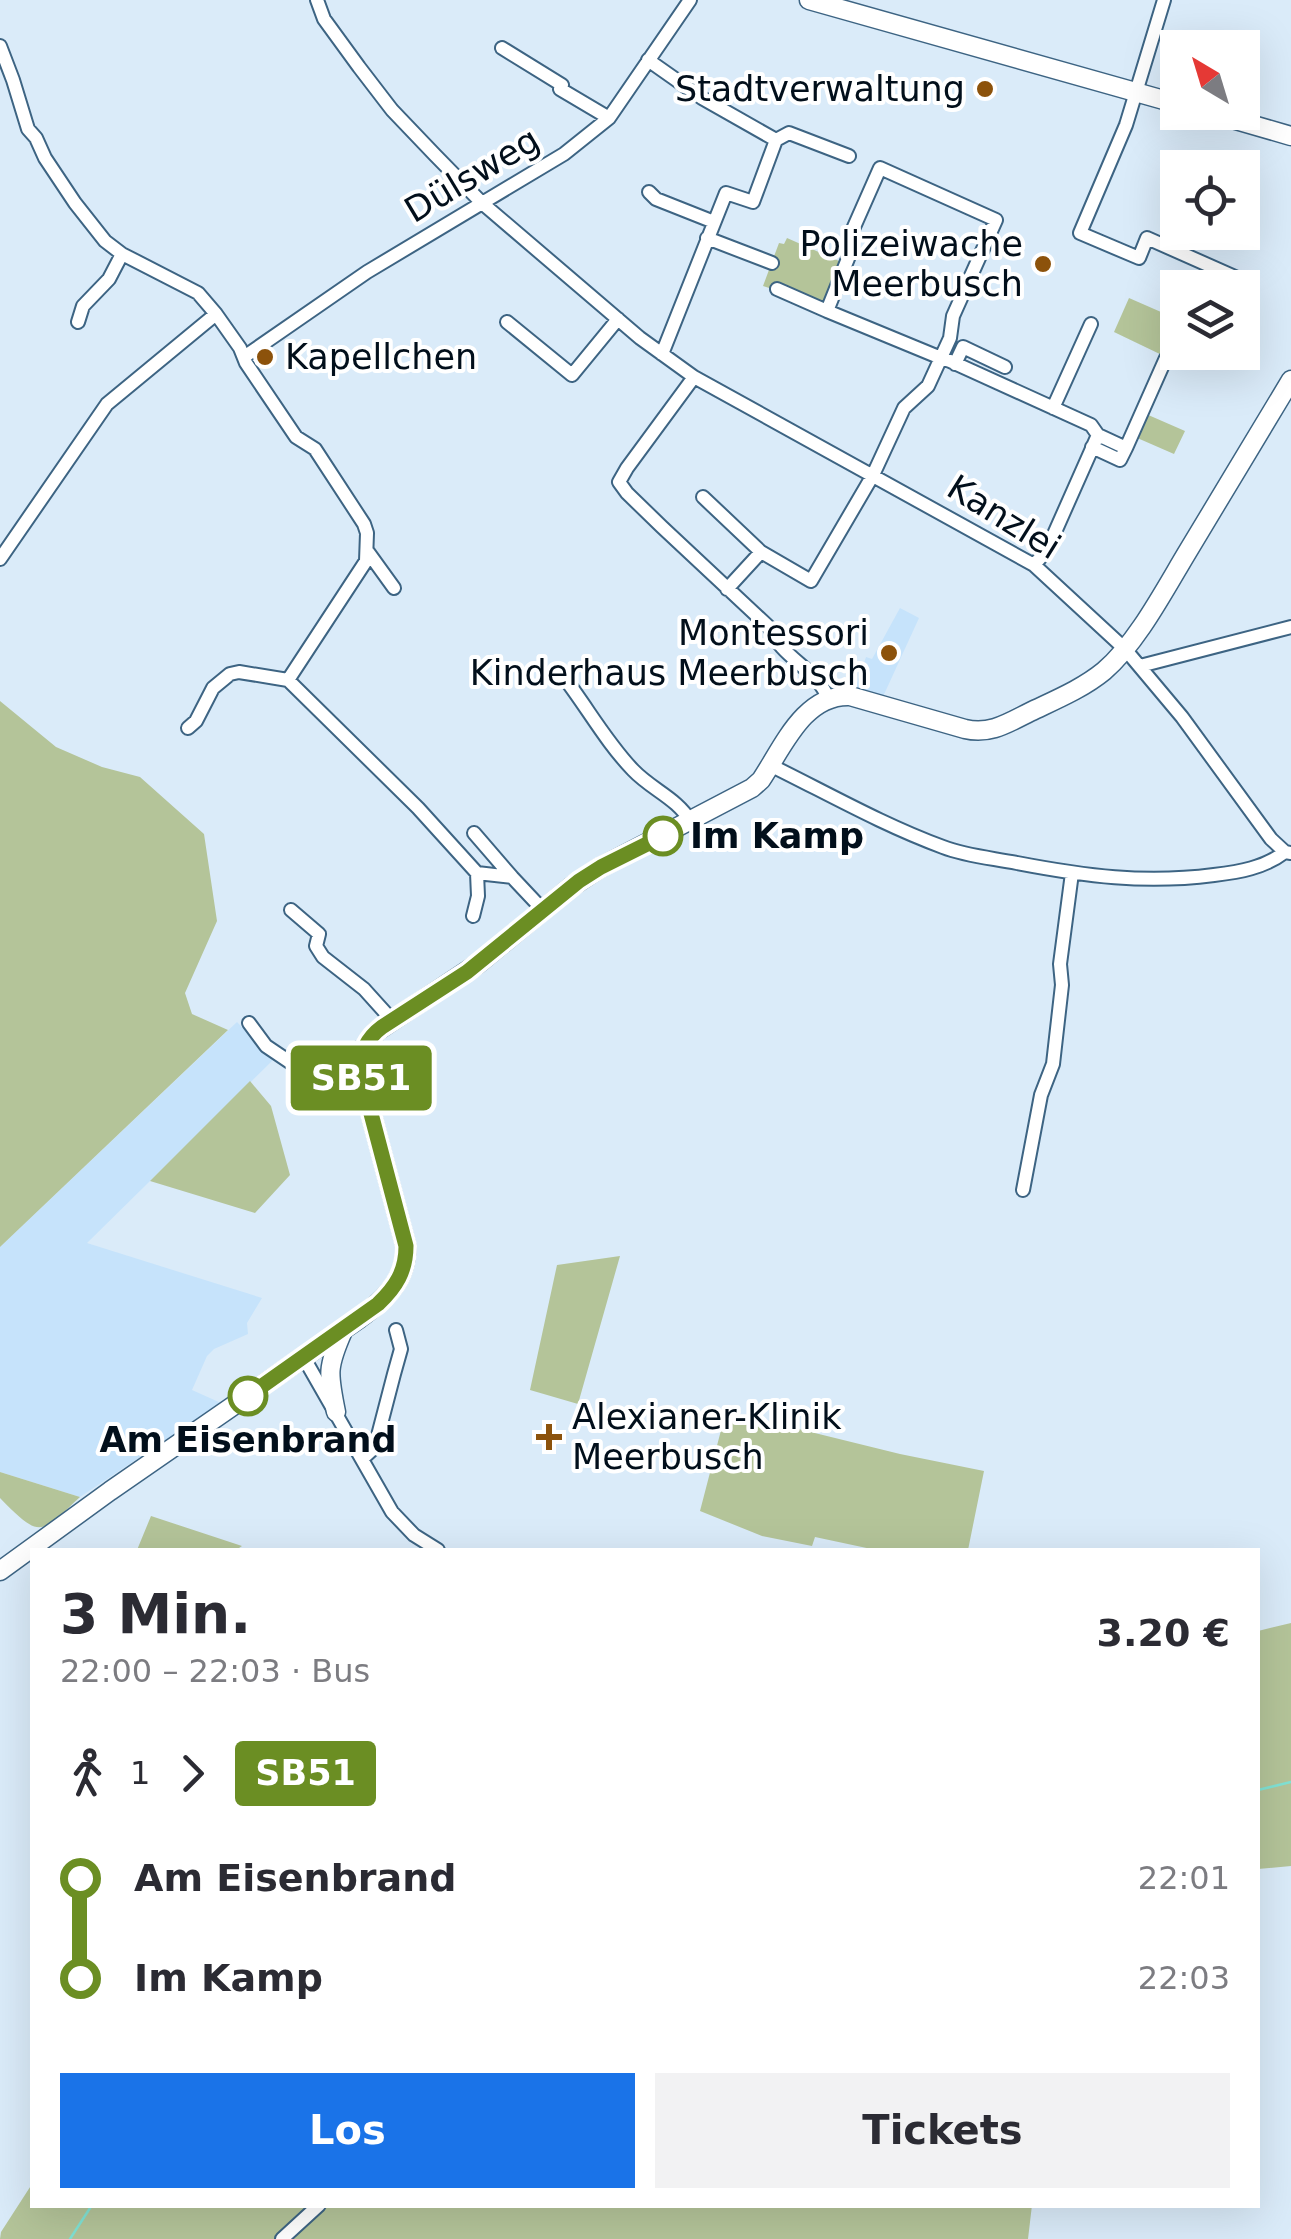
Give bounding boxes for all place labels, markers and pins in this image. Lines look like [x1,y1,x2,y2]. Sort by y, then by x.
place label: Stadtverwaltung [675,69,965,109]
marker: Stadtverwaltung [974,78,996,100]
place label: Polizeiwache Meerbusch [800,224,1023,304]
marker: Polizeiwache Meerbusch [1032,253,1054,275]
place label: Kapellchen [285,337,477,377]
marker: Kapellchen [254,346,276,368]
place label: Montessori Kinderhaus Meerbusch [470,613,869,693]
marker: Montessori Kinderhaus Meerbusch [878,642,900,664]
place label: Im Kamp [690,816,864,856]
marker: Im Kamp [644,817,682,855]
marker: Am Eisenbrand [229,1377,267,1415]
place label: Alexianer-Klinik Meerbusch [572,1397,842,1477]
place label: Am Eisenbrand [99,1420,397,1460]
marker: Alexianer-Klinik Meerbusch [536,1424,562,1450]

